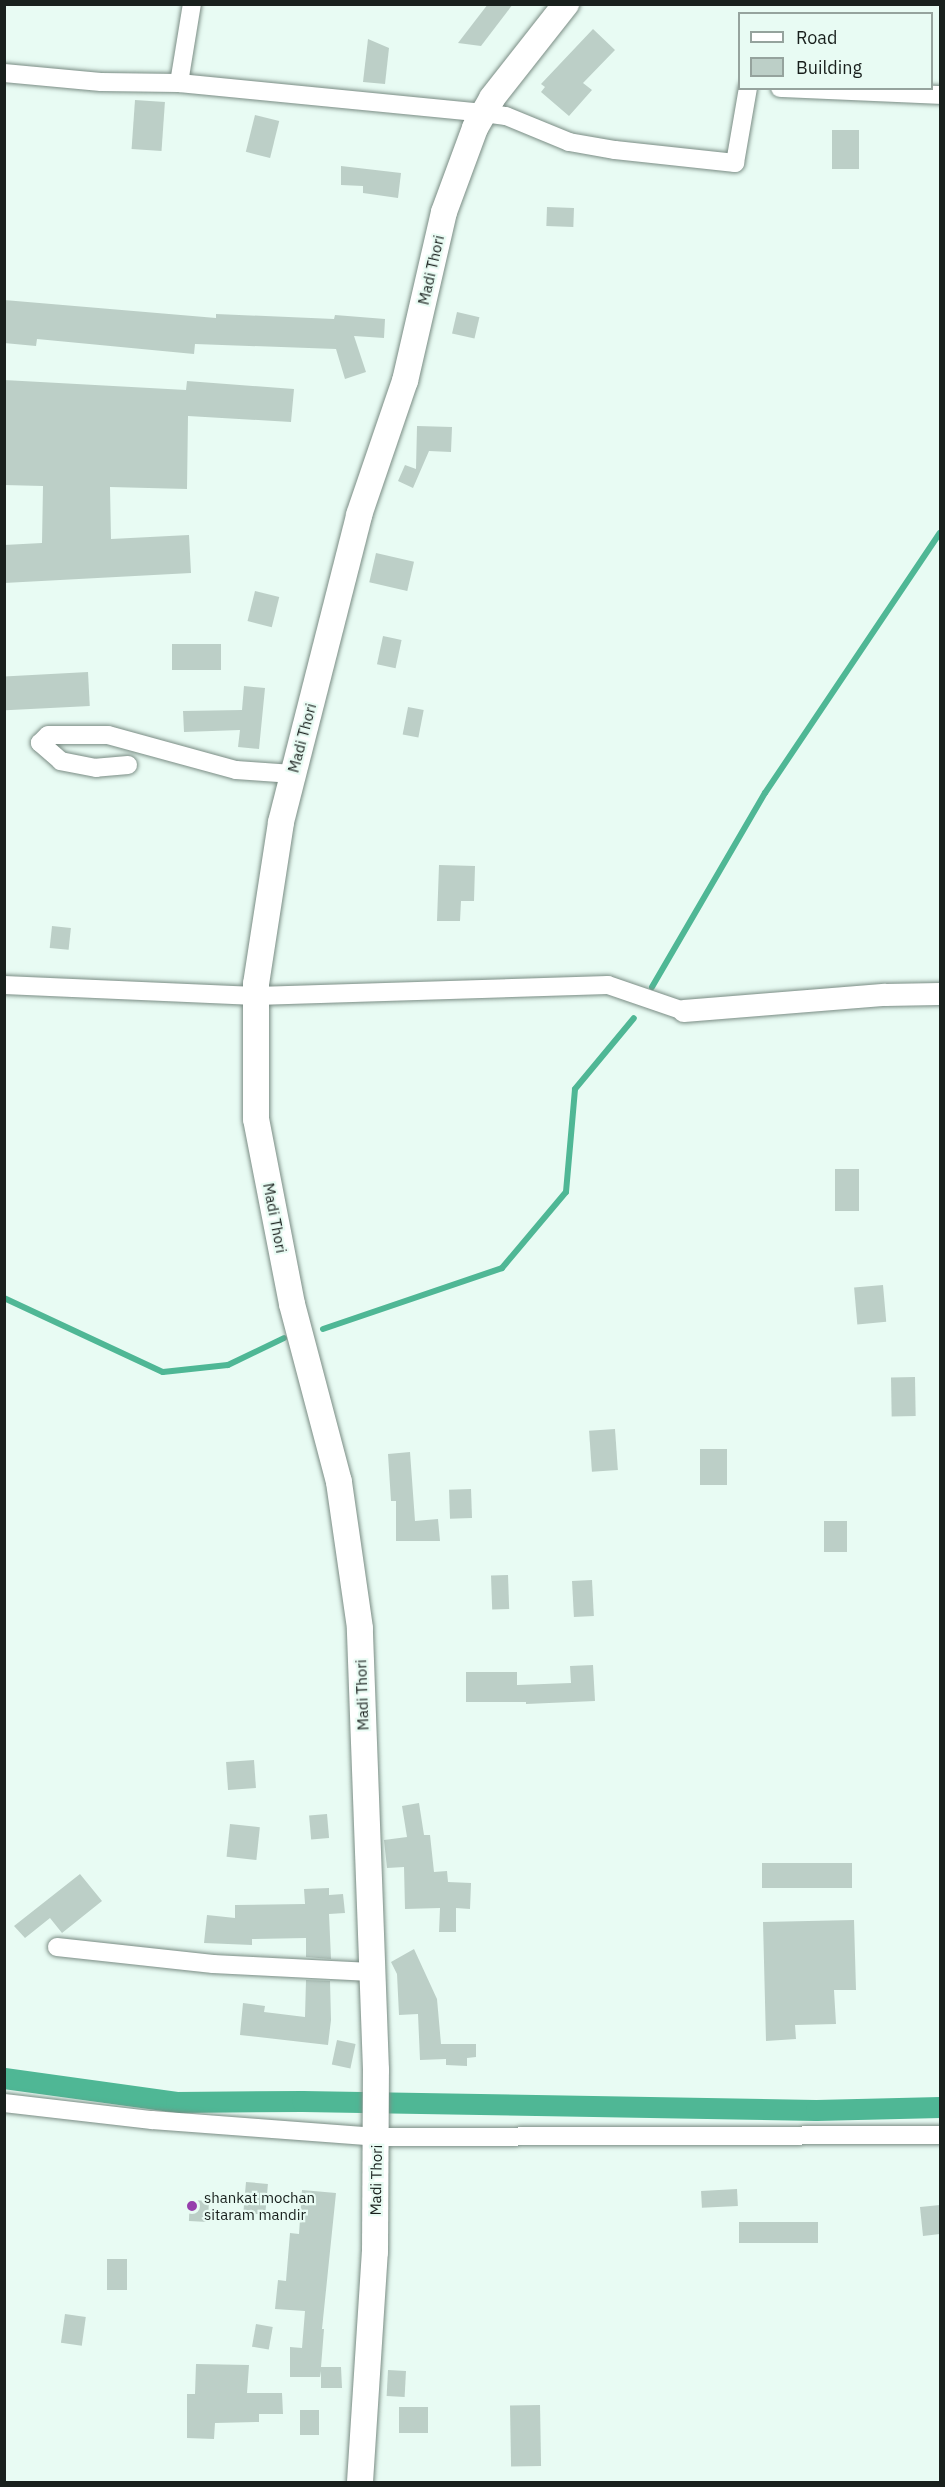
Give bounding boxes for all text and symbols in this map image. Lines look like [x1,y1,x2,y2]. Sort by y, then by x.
legend [738,12,933,90]
text: Road [796,26,837,49]
text: Building [796,56,862,79]
street label: Madi Thori [414,233,448,307]
street label: Madi Thori [284,701,320,775]
street label: Madi Thori [259,1181,291,1255]
street label: Madi Thori [352,1659,372,1731]
street label: Madi Thori [366,2144,386,2216]
place label: shankat mochan sitaram mandir [204,2188,315,2223]
marker: shankat mochan sitaram mandir [185,2199,199,2213]

